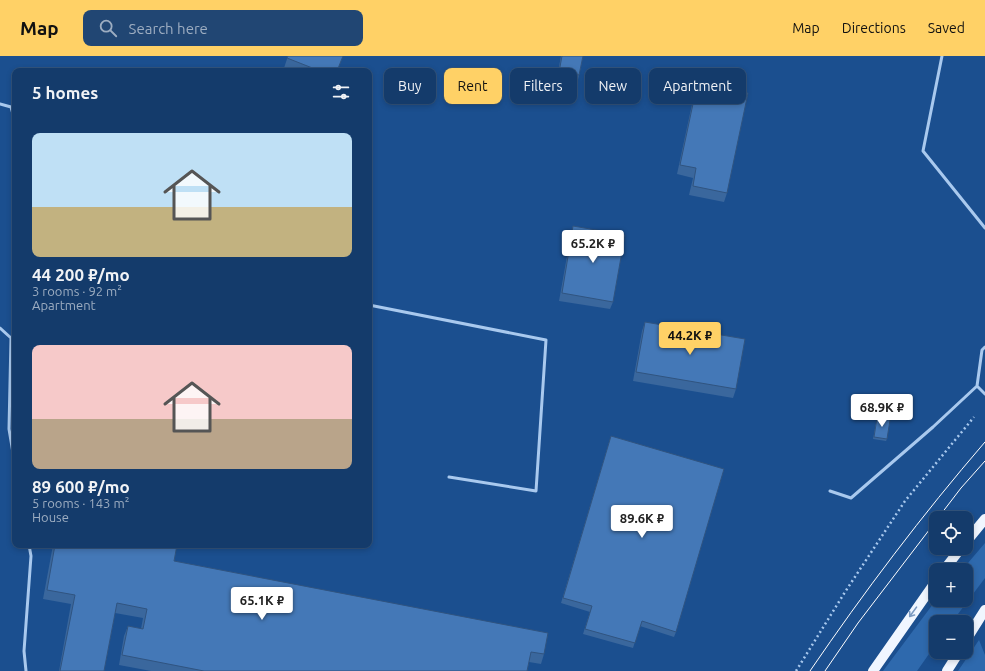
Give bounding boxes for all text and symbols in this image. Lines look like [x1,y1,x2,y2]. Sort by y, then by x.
search box [83,10,363,46]
text: Map [20,17,59,39]
icon: search [97,17,119,39]
text: Search here [129,20,208,37]
text: Map [792,20,820,36]
text: Directions [842,20,906,36]
text: Saved [928,20,965,36]
chip: Buy [384,68,436,104]
chip: Rent [444,68,502,104]
chip: Filters [510,68,577,104]
chip: New [585,68,641,104]
chip: Apartment [649,68,746,104]
icon: filters [330,81,352,103]
text: 5 homes [32,83,98,102]
icon: home [156,159,228,231]
pin: 65.2K ₽ [556,230,630,264]
text: 65.2K ₽ [571,236,615,250]
text: 44 200 ₽/mo [32,265,130,284]
text: 3 rooms · 92 m² [32,284,122,298]
text: Apartment [32,298,96,312]
pin: 44.2K ₽ [653,322,727,356]
text: 44.2K ₽ [668,328,712,342]
icon: home [156,371,228,443]
pin: 68.9K ₽ [845,394,919,428]
text: 68.9K ₽ [860,400,904,414]
text: 89 600 ₽/mo [32,477,130,496]
text: 5 rooms · 143 m² [32,496,129,510]
pin: 89.6K ₽ [605,505,679,539]
text: House [32,510,69,524]
text: 89.6K ₽ [620,511,664,525]
map controls [929,511,973,659]
button: locate [929,511,973,555]
button: + [929,563,973,607]
pin: 65.1K ₽ [225,587,299,621]
text: 65.1K ₽ [240,593,284,607]
one-way arrow [909,607,917,618]
button: − [929,615,973,659]

